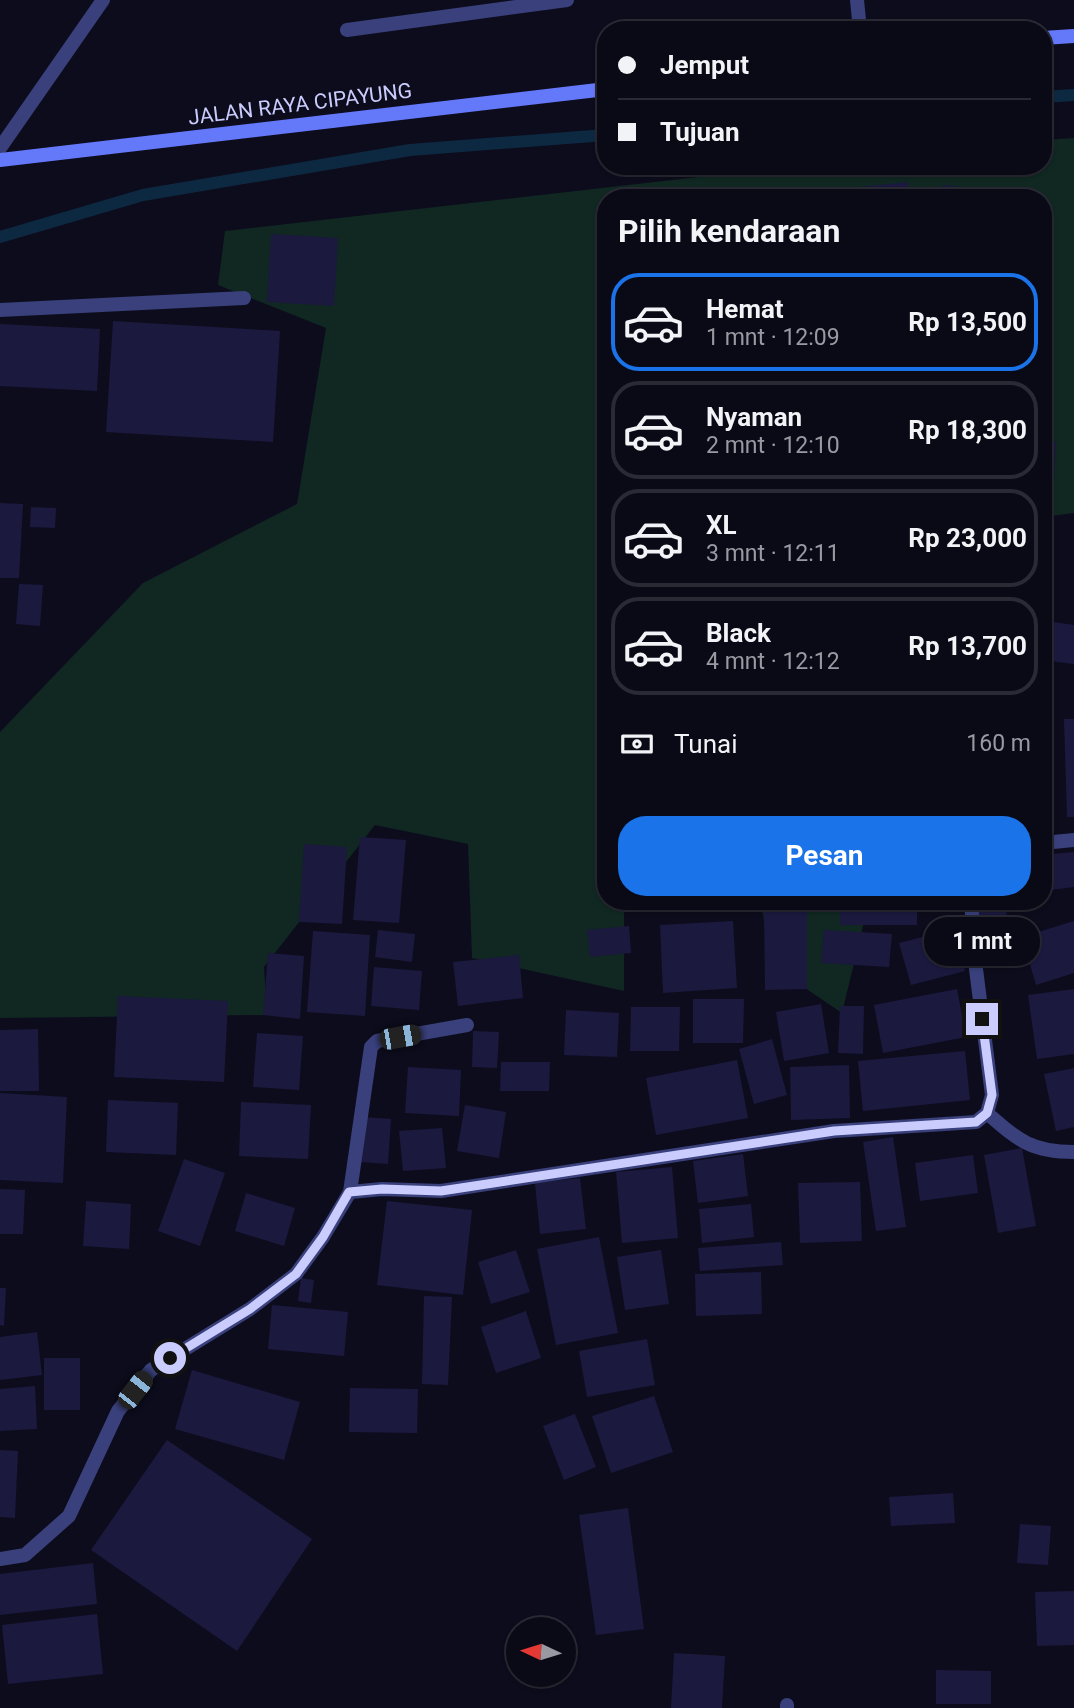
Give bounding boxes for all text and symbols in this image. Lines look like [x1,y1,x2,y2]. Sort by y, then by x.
text: Jemput [660,50,749,80]
street label: JALAN RAYA CIPAYUNG [187,78,413,130]
text: Tujuan [660,117,740,147]
text: Pilih kendaraan [618,212,840,250]
icon: car [622,291,685,354]
text: Hemat [706,294,784,324]
text: Rp 13,500 [908,307,1027,337]
text: 1 mnt · 12:09 [706,324,840,351]
icon: car [622,399,685,462]
text: Nyaman [706,402,802,432]
text: Rp 18,300 [908,415,1027,445]
text: 2 mnt · 12:10 [706,432,840,459]
icon: car [622,507,685,570]
text: XL [706,510,737,540]
text: Rp 23,000 [908,523,1027,553]
text: 3 mnt · 12:11 [706,540,840,567]
icon: car [622,615,685,678]
text: Black [706,618,771,648]
text: Rp 13,700 [908,631,1027,661]
text: 4 mnt · 12:12 [706,648,840,675]
icon: cash [618,725,656,763]
text: Tunai [674,729,737,759]
text: 160 m [966,730,1031,757]
button: Pesan [618,816,1031,896]
callout: 1 mnt [924,918,1040,967]
text: 1 mnt [952,928,1012,955]
route end [966,1003,998,1035]
car [378,1023,423,1051]
route start [154,1342,186,1374]
car [114,1367,157,1413]
north arrow [506,1617,576,1687]
map controls [506,1617,576,1687]

